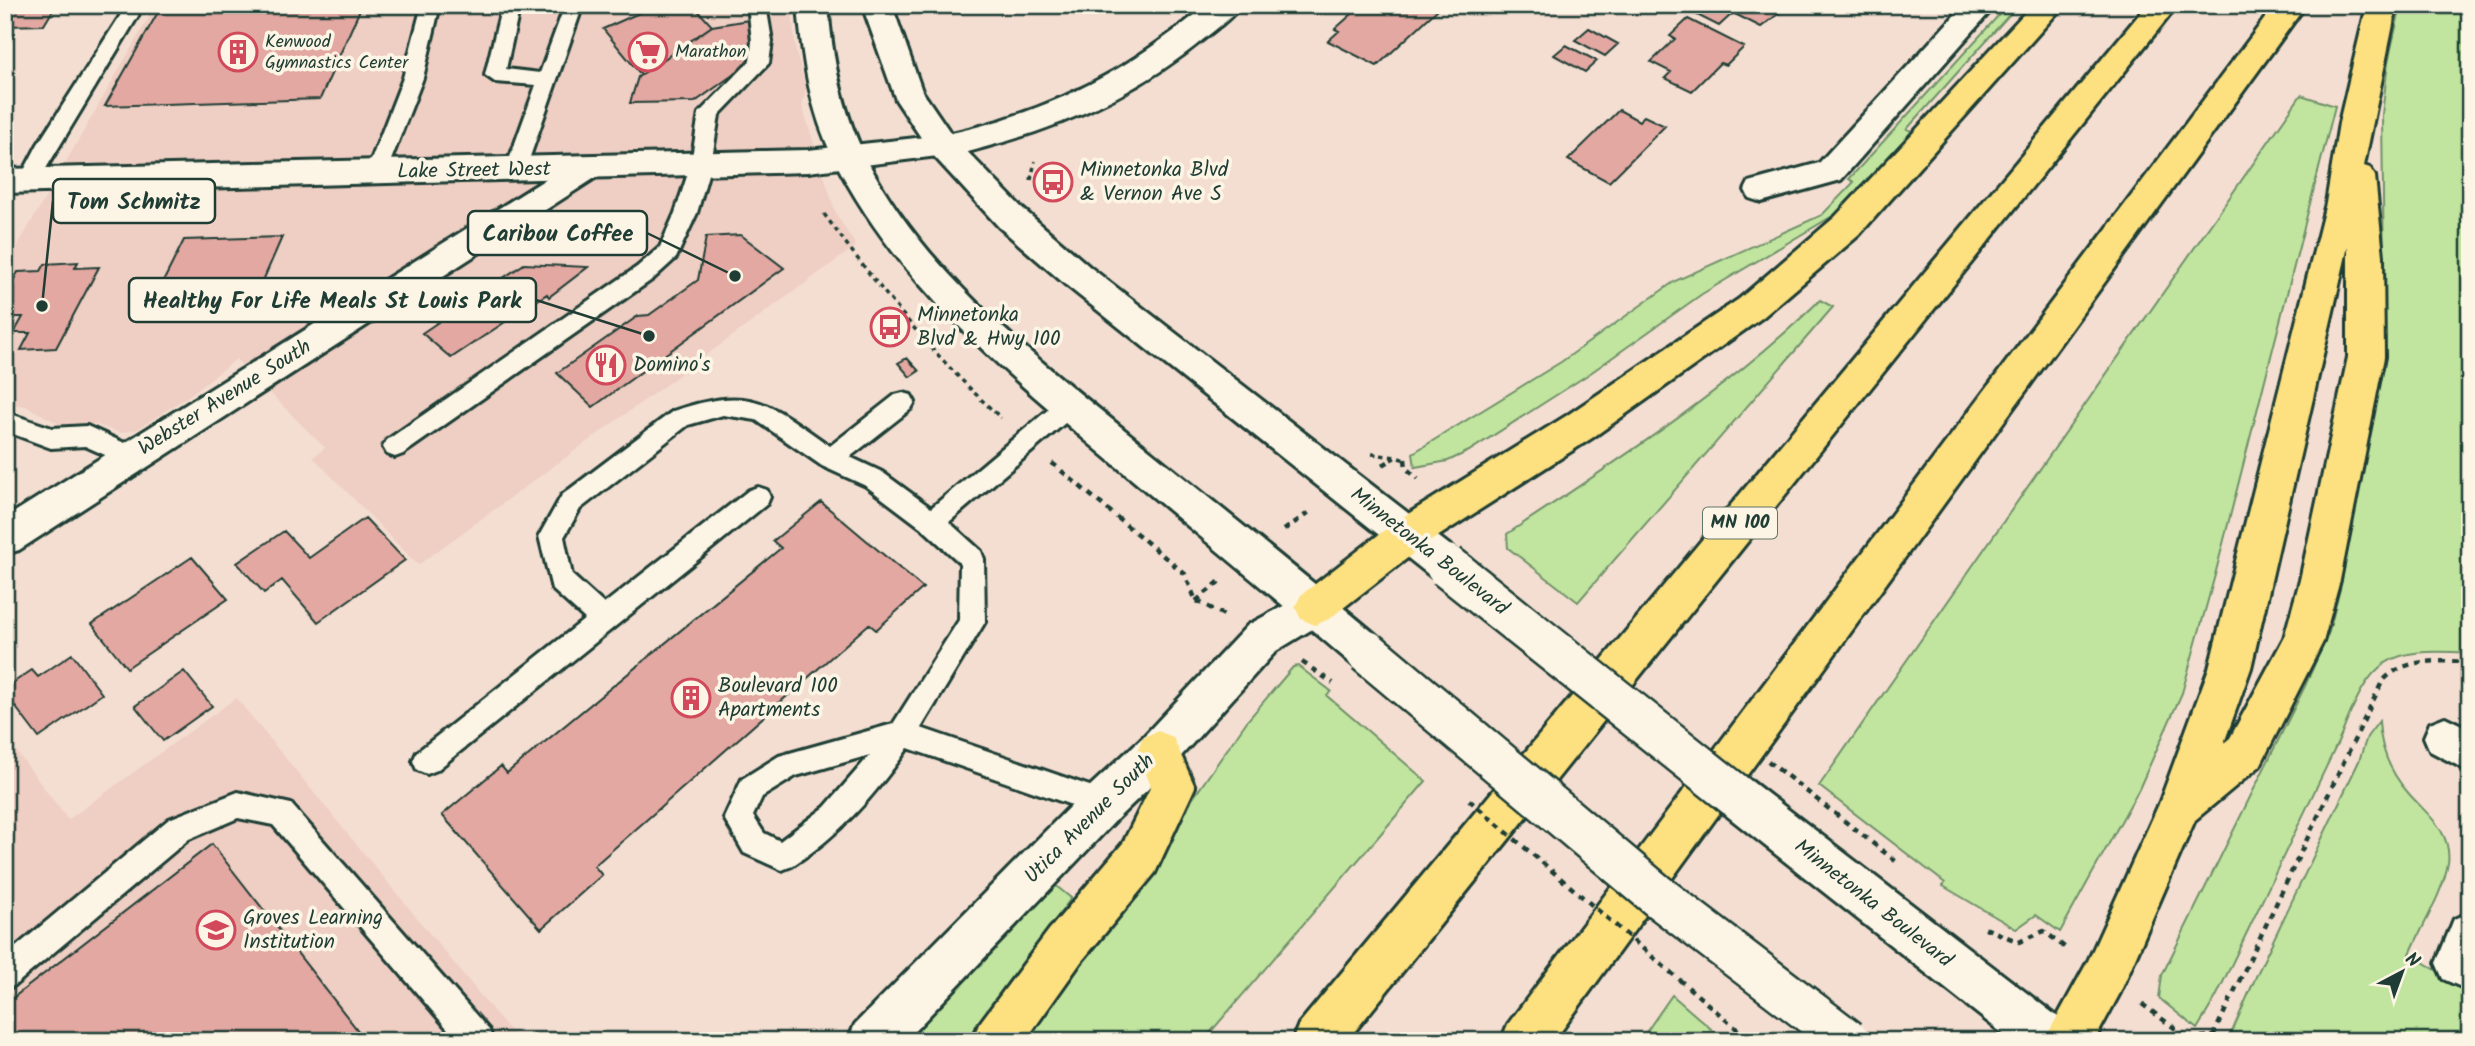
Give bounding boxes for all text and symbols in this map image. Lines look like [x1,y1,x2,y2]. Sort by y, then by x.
place label: Kenwood Gymnastics Center [265,28,409,78]
building icon: Kenwood Gymnastics Center [217,31,259,73]
supermarket icon: Marathon [627,31,669,73]
place label: Marathon [675,38,746,67]
street label: Lake Street West [397,153,552,189]
place label: Minnetonka Blvd & Vernon Ave S [1080,154,1229,211]
bus stop icon: Minnetonka Blvd & Vernon Ave S [1032,161,1074,203]
callout: Tom Schmitz [53,179,215,223]
text: Tom Schmitz [67,185,201,221]
callout: Caribou Coffee [468,211,647,255]
text: Caribou Coffee [483,217,633,253]
callout: Healthy For Life Meals St Louis Park [129,278,536,322]
text: Healthy For Life Meals St Louis Park [143,284,522,320]
place label: Minnetonka Blvd & Hwy 100 [917,299,1061,356]
bus stop icon: Minnetonka Blvd & Hwy 100 [869,306,911,348]
street label: Webster Avenue South [132,331,318,465]
restaurant icon: Domino's [585,344,627,386]
place label: Domino's [633,349,711,382]
street label: Minnetonka Boulevard [1342,479,1516,625]
road number: MN 100 [1703,508,1777,538]
place label: Boulevard 100 Apartments [718,670,838,727]
building icon: Boulevard 100 Apartments [670,677,712,719]
street label: Utica Avenue South [1017,746,1163,892]
street label: Minnetonka Boulevard [1786,831,1960,977]
place label: Groves Learning Institution [243,902,383,959]
school or university icon: Groves Learning Institution [195,909,237,951]
north arrow [2366,937,2436,1007]
text: N [2397,945,2426,976]

